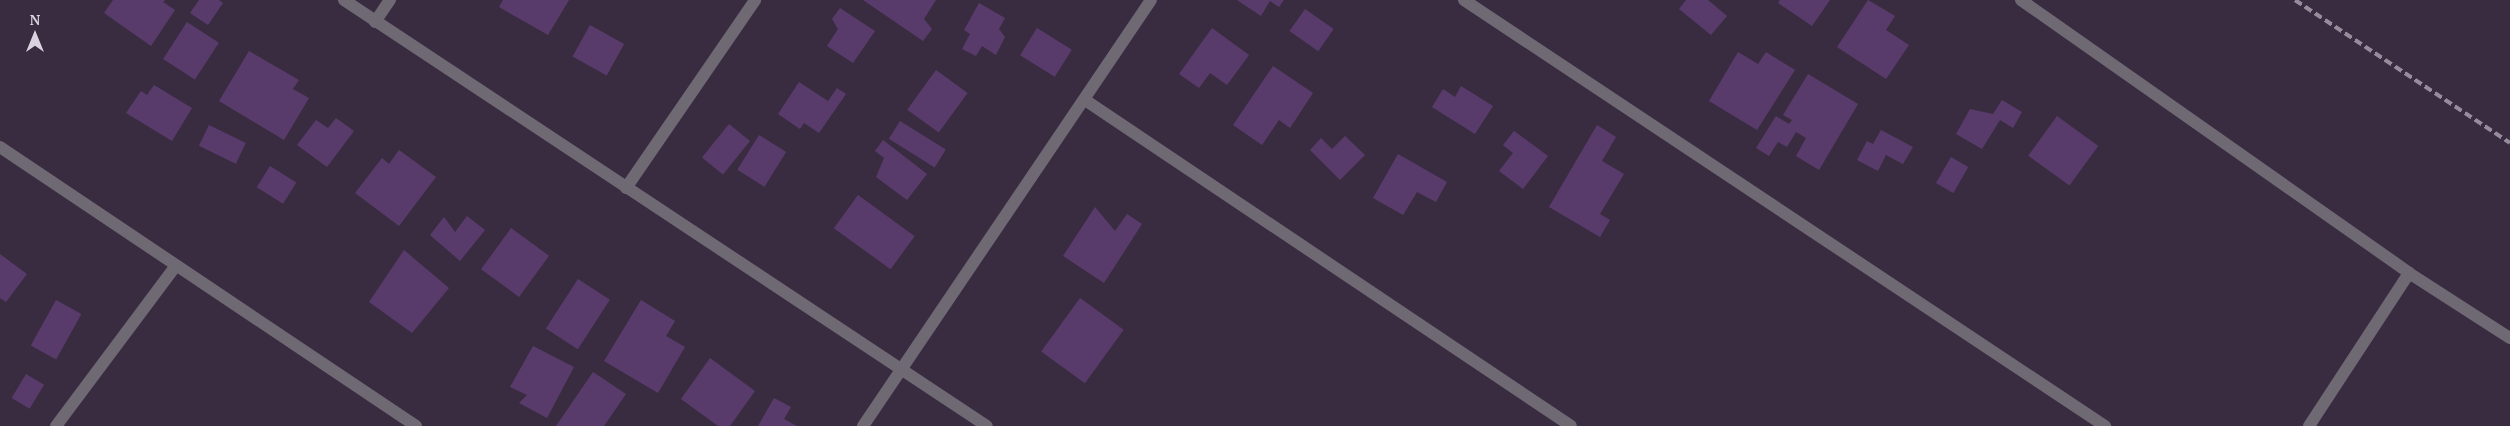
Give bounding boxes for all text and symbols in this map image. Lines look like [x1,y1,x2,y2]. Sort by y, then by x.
north arrow [10,10,60,60]
text: N [30,10,40,29]

